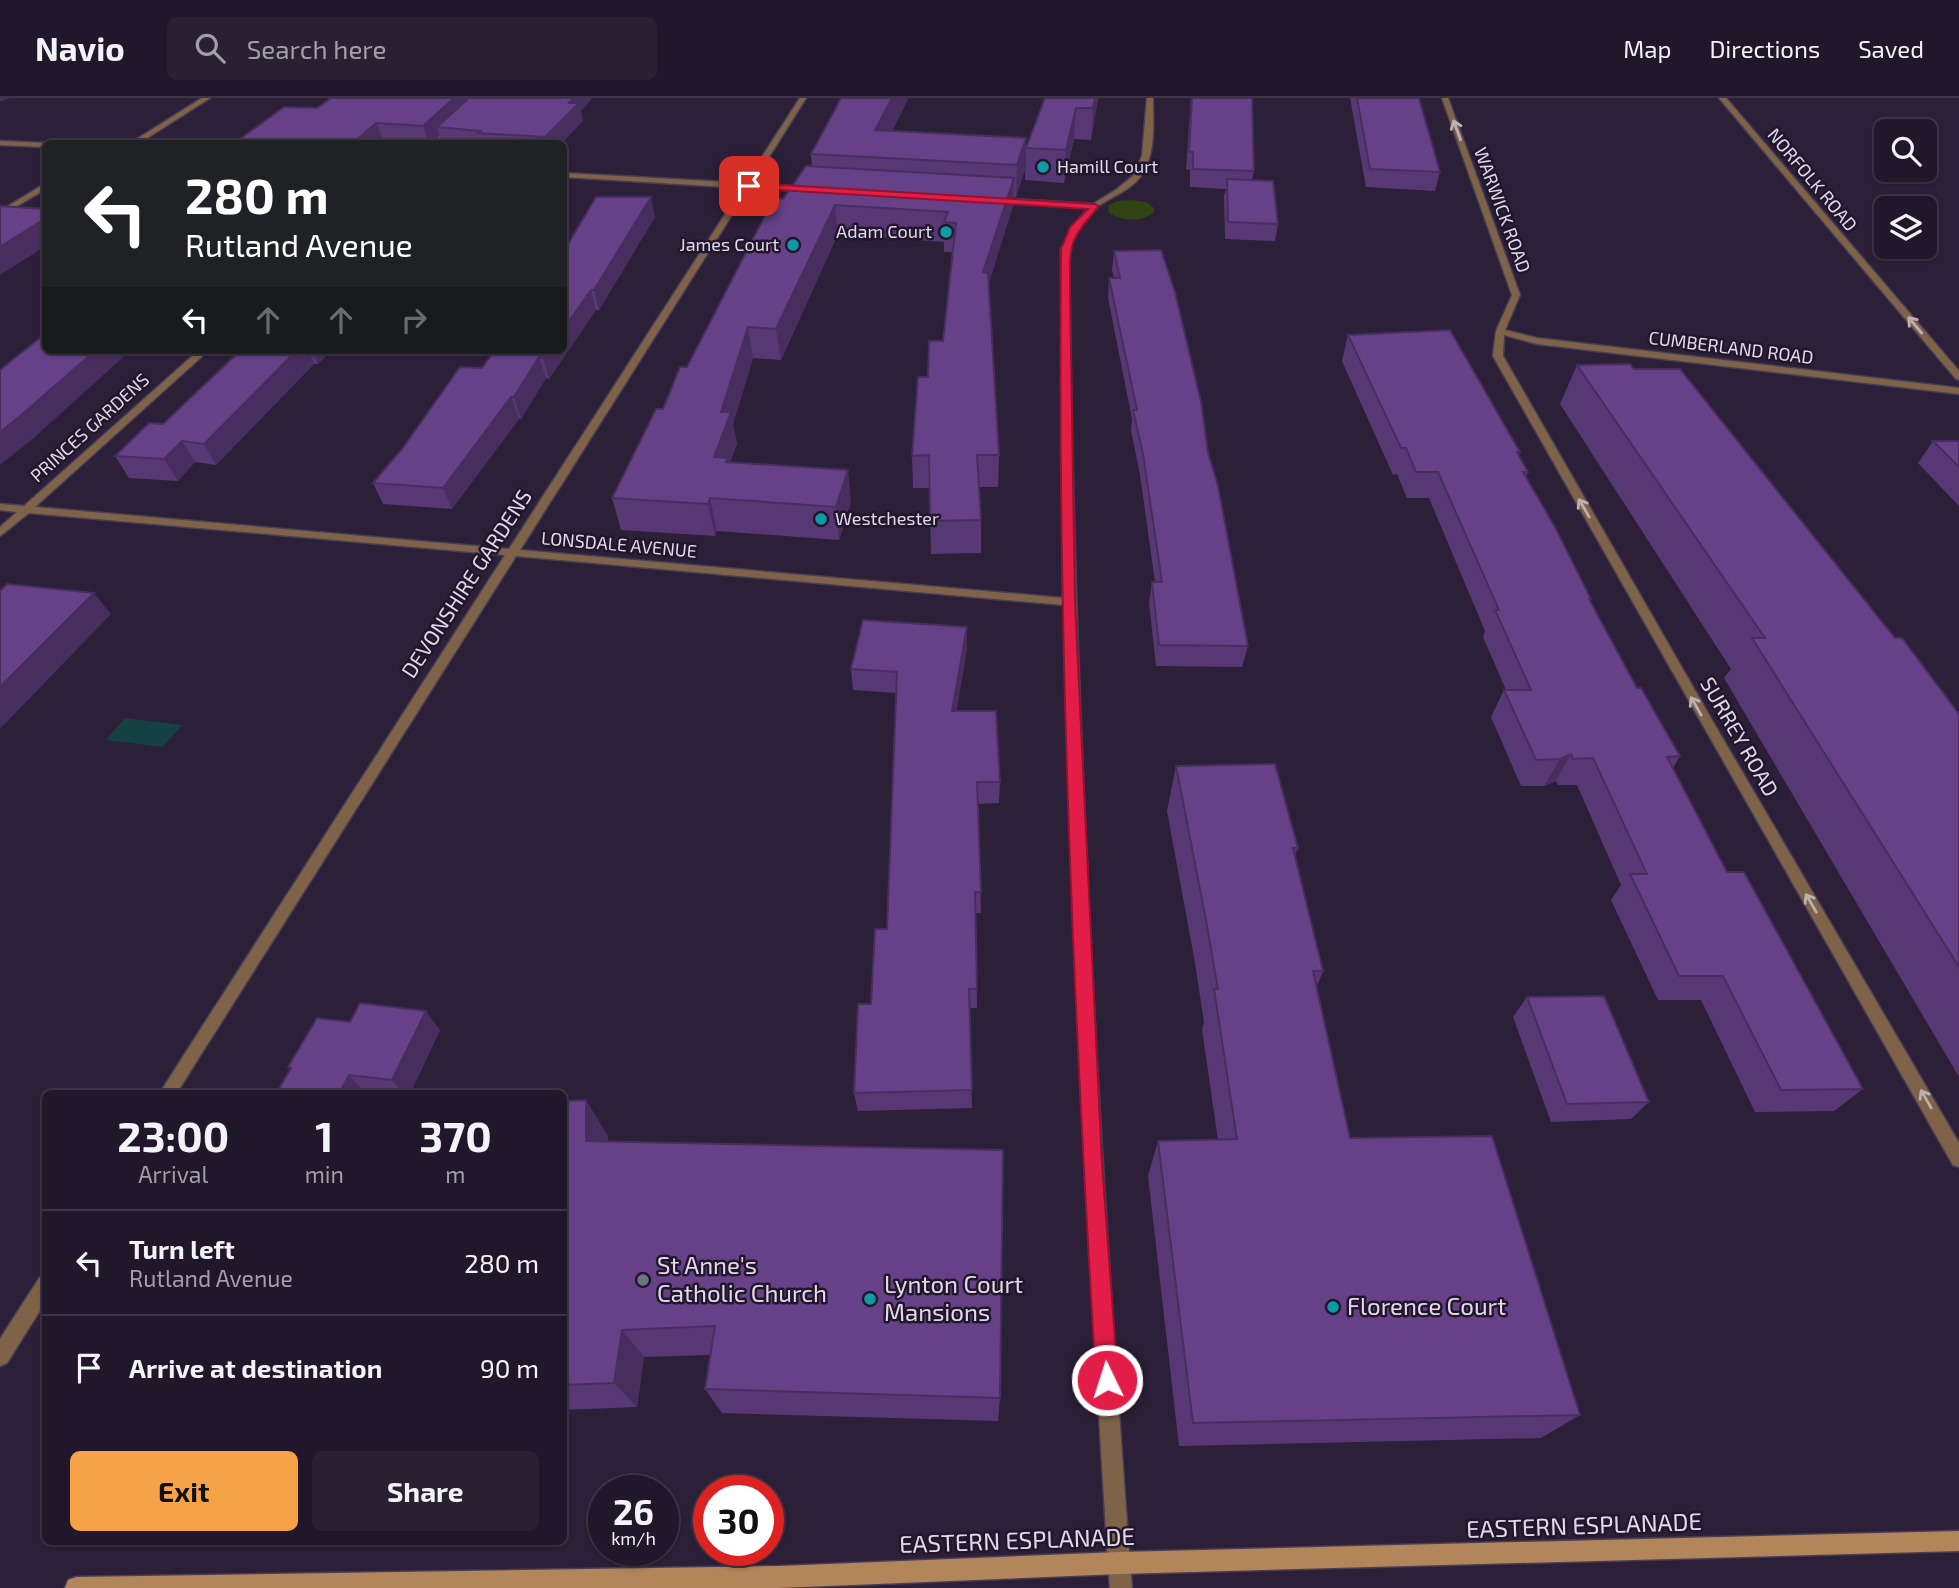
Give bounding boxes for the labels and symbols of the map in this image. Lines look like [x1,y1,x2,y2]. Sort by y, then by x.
one-way arrow [1450,119,1462,141]
street label: NORFOLK ROAD [1763,123,1862,235]
street label: WARWICK ROAD [1470,144,1536,275]
place label: Hamill Court [1057,155,1158,177]
pin [719,156,779,216]
marker: Hamill Court [1035,159,1051,175]
place label: Adam Court [836,220,932,242]
marker: Adam Court [938,224,954,240]
place label: James Court [680,233,779,255]
marker: James Court [785,237,801,253]
one-way arrow [1907,317,1923,335]
street label: CUMBERLAND ROAD [1648,326,1815,368]
street label: PRINCES GARDENS [25,368,153,486]
street label: DEVONSHIRE GARDENS [395,484,536,682]
one-way arrow [1577,499,1591,519]
place label: Westchester [835,507,939,529]
marker: Westchester [813,511,829,527]
street label: LONSDALE AVENUE [540,526,698,562]
street label: SURREY ROAD [1696,672,1784,800]
one-way arrow [1689,696,1703,716]
one-way arrow [1804,893,1818,913]
one-way arrow [1919,1089,1932,1110]
place label: St Anne's Catholic Church [657,1250,827,1307]
place label: Lynton Court Mansions [884,1269,1023,1326]
marker: St Anne's Catholic Church [635,1272,651,1288]
marker: Lynton Court Mansions [862,1291,878,1307]
place label: Florence Court [1347,1291,1506,1320]
marker: Florence Court [1325,1299,1341,1315]
position arrow [1070,1343,1144,1417]
speed limit sign: 30 [693,1475,784,1566]
street label: EASTERN ESPLANADE [1466,1506,1702,1543]
street label: EASTERN ESPLANADE [899,1521,1135,1558]

